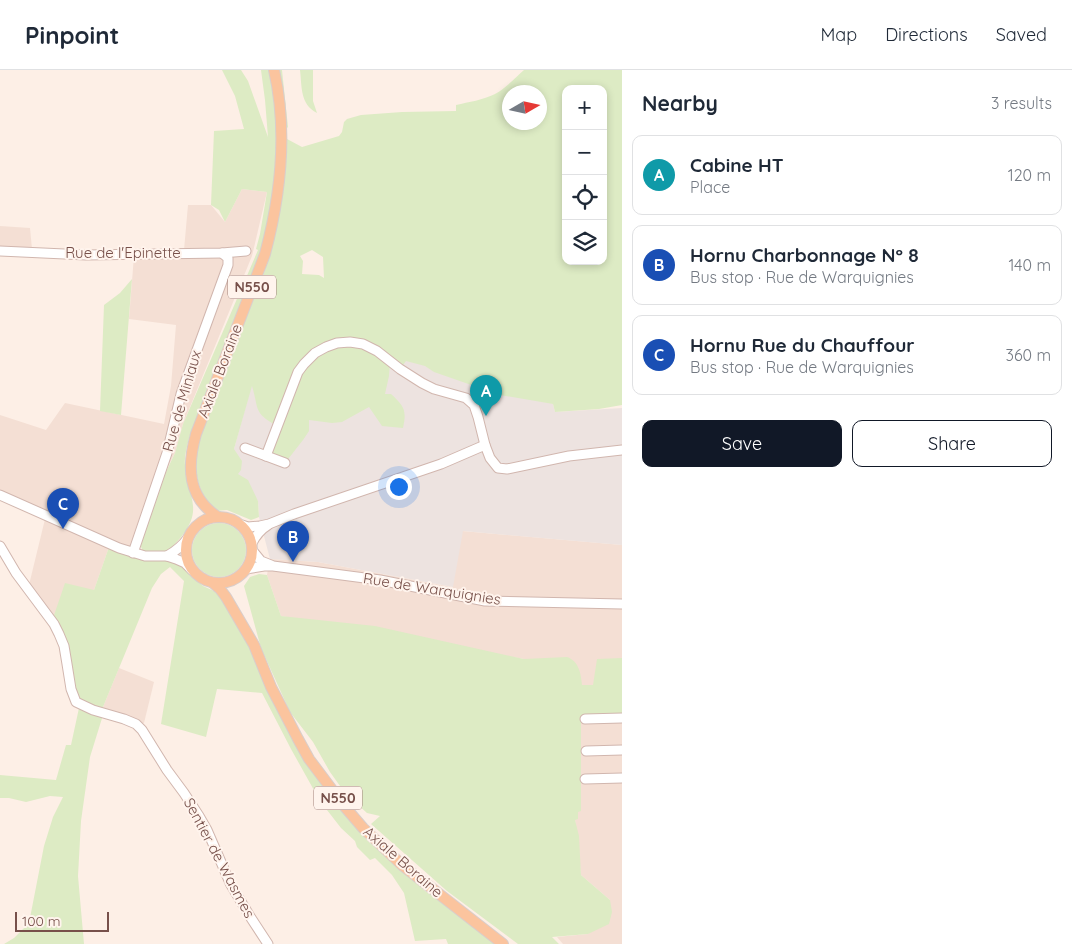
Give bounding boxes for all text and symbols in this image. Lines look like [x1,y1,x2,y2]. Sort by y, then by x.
text: Pinpoint [25,20,119,50]
text: Map [820,23,857,46]
text: Directions [885,23,968,46]
text: Saved [996,23,1047,46]
north arrow [502,85,547,130]
map controls [562,85,607,265]
button: + [562,85,607,130]
text: Nearby [642,90,718,116]
text: 3 results [991,93,1052,113]
button: − [562,130,607,175]
text: Cabine HT [690,153,784,177]
text: A [654,165,664,185]
text: 120 m [1008,165,1051,185]
button: locate [562,175,607,220]
text: Place [690,177,730,197]
button: layers [562,220,607,265]
street label: Rue de l'Epinette [65,243,181,262]
text: Hornu Charbonnage N° 8 [690,243,919,267]
text: B [654,255,664,275]
text: 140 m [1008,255,1051,275]
text: Bus stop · Rue de Warquignies [690,267,914,287]
road number: N550 [228,276,276,298]
street label: Axiale Boraine [193,321,246,420]
text: Hornu Rue du Chauffour [690,333,915,357]
text: C [654,345,664,365]
text: 360 m [1006,345,1051,365]
street label: Rue de Miniaux [158,348,205,454]
text: Bus stop · Rue de Warquignies [690,357,914,377]
pin: A [470,375,502,416]
button: Save [642,420,842,467]
button: Share [852,420,1052,467]
your location [386,474,412,500]
pin: C [47,488,79,529]
pin: B [277,521,309,562]
street label: Rue de Warquignies [362,568,502,609]
road number: N550 [314,786,362,810]
street label: Sentier de Wasmes [180,794,259,921]
street label: Axiale Boraine [360,822,447,901]
scale bar [15,909,109,932]
text: 100 m [22,912,60,930]

